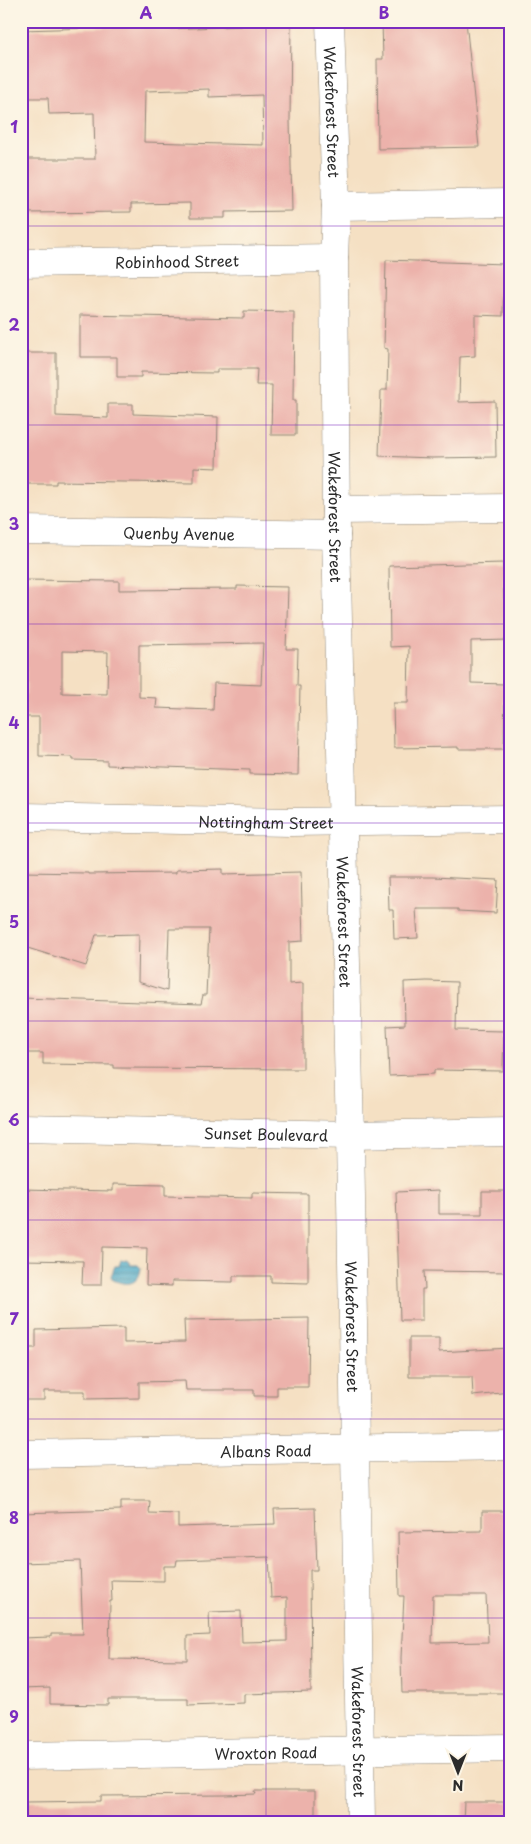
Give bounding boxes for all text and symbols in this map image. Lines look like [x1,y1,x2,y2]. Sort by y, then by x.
text: A [140,0,153,24]
text: B [379,0,390,24]
street label: Wakeforest Street [319,46,347,178]
text: 1 [10,114,18,138]
street label: Robinhood Street [115,248,239,273]
text: 2 [8,312,20,336]
street label: Wakeforest Street [324,451,349,583]
text: 3 [9,511,19,535]
street label: Quenby Avenue [123,520,235,545]
text: 4 [9,710,20,734]
street label: Nottingham Street [198,809,334,834]
street label: Wakeforest Street [332,856,358,988]
text: 5 [9,909,19,933]
text: 6 [8,1107,20,1131]
street label: Sunset Boulevard [204,1120,328,1146]
street label: Wakeforest Street [341,1261,366,1393]
text: 7 [9,1306,19,1330]
street label: Albans Road [220,1438,312,1462]
text: 8 [9,1505,19,1529]
street label: Wakeforest Street [347,1666,372,1797]
text: 9 [9,1704,19,1728]
street label: Wroxton Road [214,1740,318,1764]
north arrow [434,1746,484,1796]
text: N [452,1775,464,1796]

